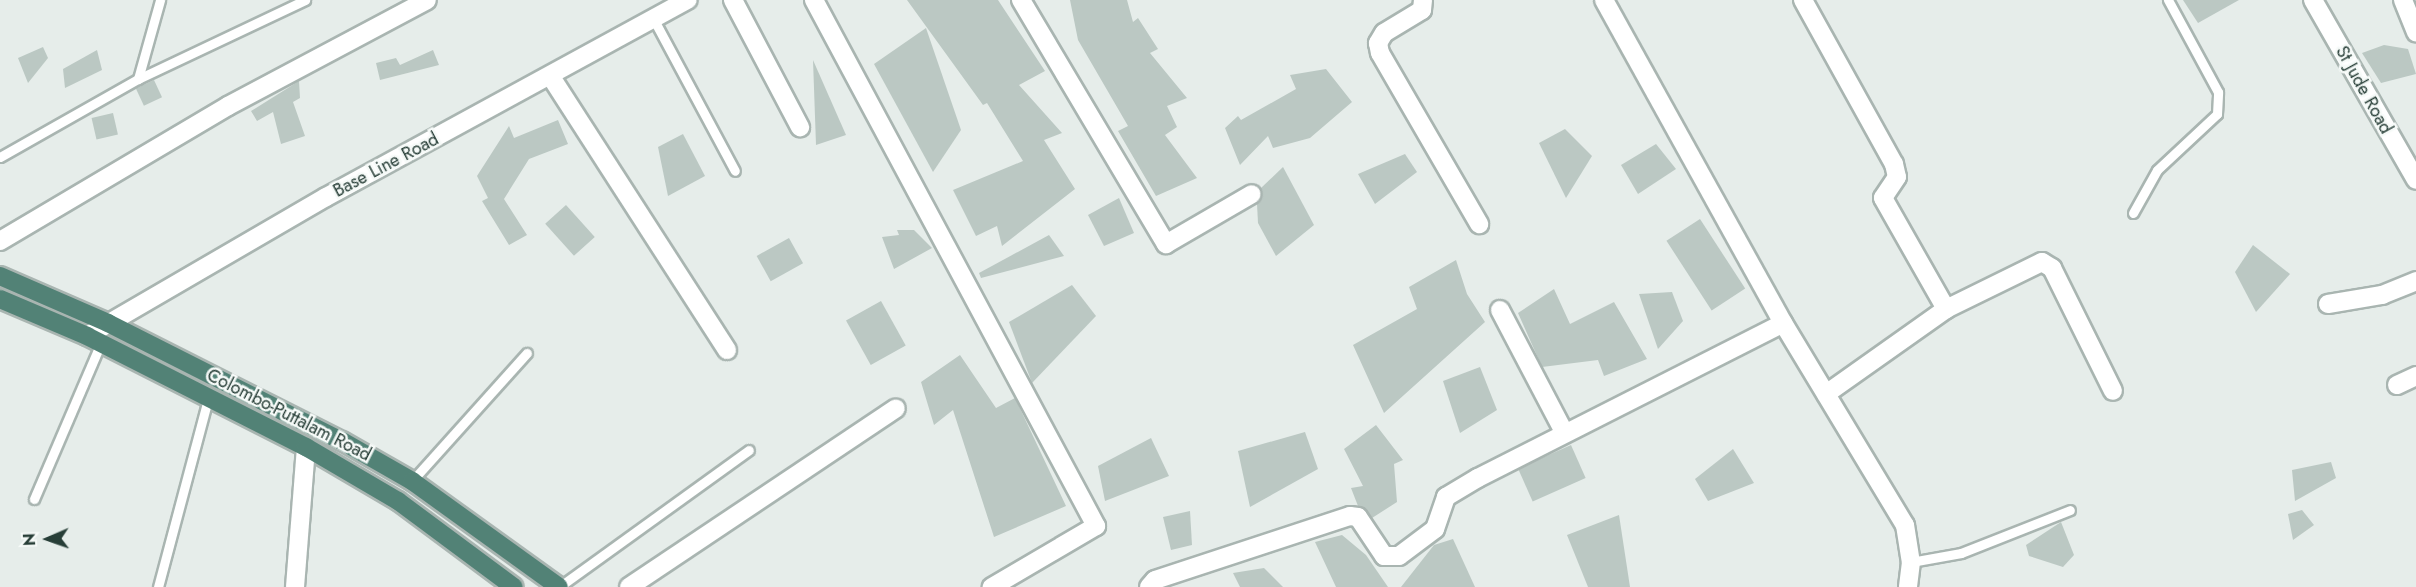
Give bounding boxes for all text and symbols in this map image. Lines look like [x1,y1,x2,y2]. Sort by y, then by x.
street label: St Jude Road [2331,42,2397,138]
street label: Base Line Road [330,128,442,202]
street label: Colombo-Puttalam Road [203,364,375,466]
north arrow [18,509,78,569]
text: N [18,533,41,546]

